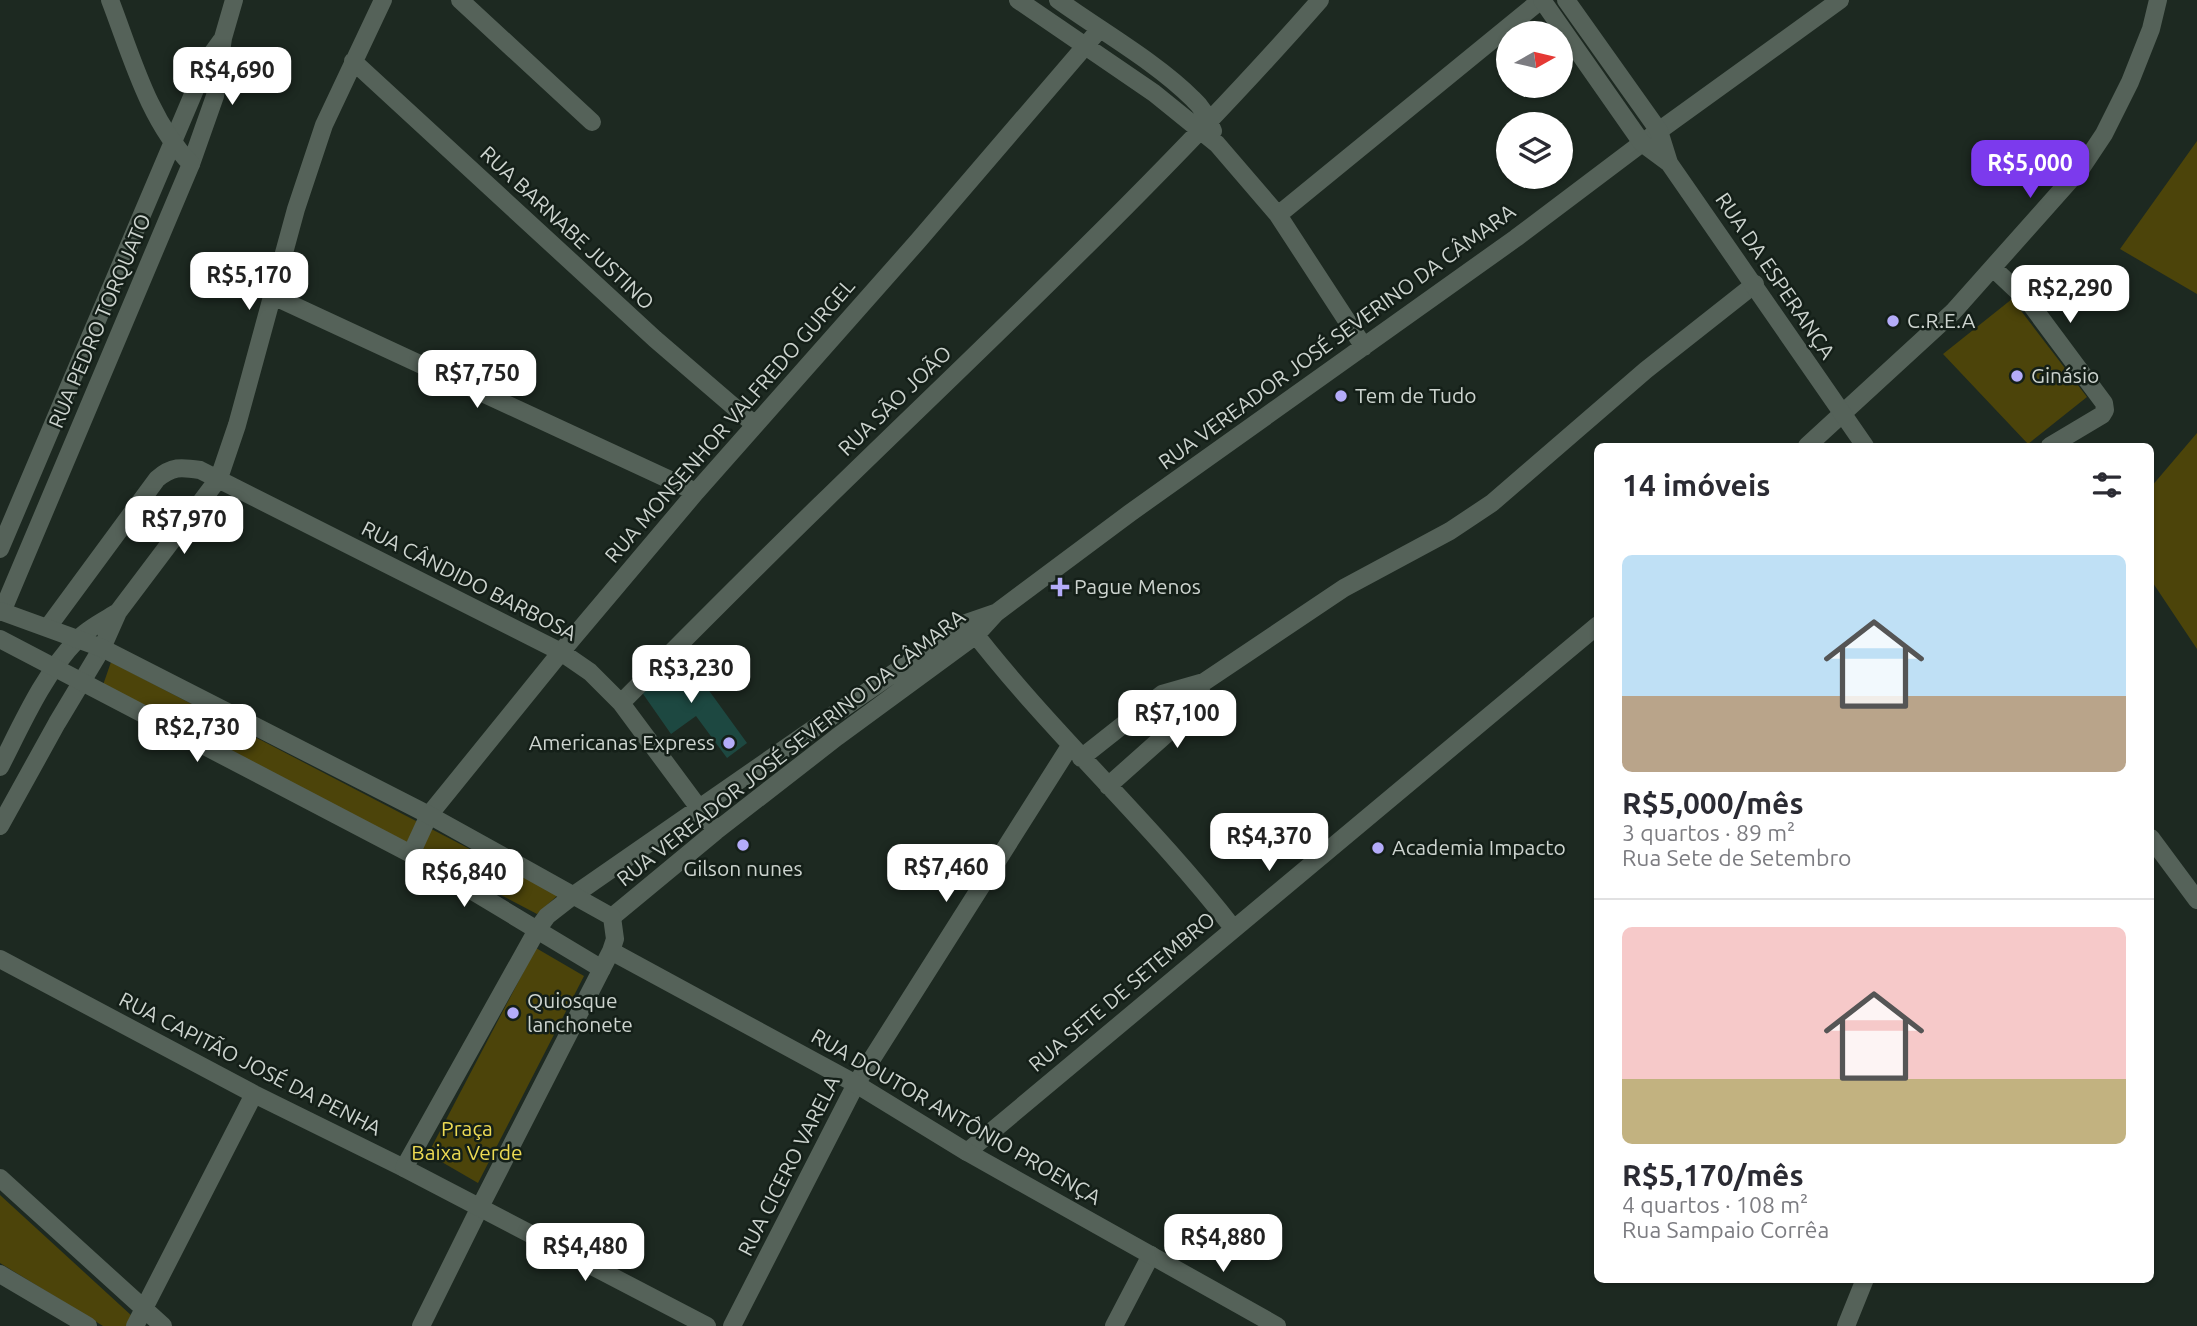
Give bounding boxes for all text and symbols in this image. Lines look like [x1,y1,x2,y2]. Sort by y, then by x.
north arrow [1496,21,1573,98]
map controls [1496,21,1573,189]
pin: R$4,690 [167,48,297,107]
text: R$4,690 [189,57,275,82]
button: layers [1496,112,1573,189]
pin: R$5,000 [1965,140,2095,200]
street label: RUA BARNABE JUSTINO [476,141,659,314]
text: R$5,000 [1987,150,2073,175]
street label: RUA DA ESPERANÇA [1711,188,1841,363]
street label: RUA VEREADOR JOSÉ SEVERINO DA CÂMARA [1153,198,1520,474]
street label: RUA PEDRO TORQUATO [43,210,155,431]
pin: R$5,170 [184,252,314,312]
text: R$5,170 [206,262,292,287]
pin: R$2,290 [2005,266,2135,325]
street label: RUA MONSENHOR VALFREDO GURGEL [599,273,859,567]
text: R$2,290 [2027,275,2113,300]
place label: C.R.E.A [1907,308,1976,332]
marker: C.R.E.A [1885,313,1901,329]
street label: RUA SÃO JOÃO [833,340,956,460]
pin: R$7,750 [412,350,542,410]
text: R$7,750 [434,360,520,385]
place label: Ginásio [2031,363,2099,387]
marker: Ginásio [2009,368,2025,384]
place label: Tem de Tudo [1355,383,1477,407]
marker: Tem de Tudo [1333,388,1349,404]
icon: filters [2088,466,2126,504]
text: 14 imóveis [1622,468,1770,502]
pin: R$7,970 [119,496,249,556]
text: R$7,970 [141,506,227,531]
street label: RUA CÂNDIDO BARBOSA [358,515,581,645]
place label: Pague Menos [1074,574,1201,598]
marker: Pague Menos [1052,579,1068,595]
icon: home [1811,601,1937,727]
street label: RUA VEREADOR JOSÉ SEVERINO DA CÂMARA [612,604,969,891]
pin: R$3,230 [626,646,756,705]
text: R$3,230 [648,655,734,680]
pin: R$7,100 [1112,690,1242,750]
text: R$7,100 [1134,700,1220,725]
pin: R$2,730 [132,704,262,764]
text: R$2,730 [154,714,240,739]
place label: Americanas Express [529,730,715,754]
marker: Americanas Express [721,735,737,751]
text: R$5,000/mês [1622,786,1804,820]
pin: R$4,370 [1204,814,1334,873]
text: 3 quartos · 89 m² [1622,820,1795,845]
text: R$4,370 [1226,823,1312,848]
place label: Academia Impacto [1392,835,1566,859]
marker: Gilson nunes [735,837,751,853]
marker: Academia Impacto [1370,840,1386,856]
pin: R$7,460 [881,844,1011,904]
text: Rua Sete de Setembro [1622,845,1852,870]
pin: R$6,840 [399,850,529,909]
text: R$7,460 [903,854,989,879]
place label: Gilson nunes [683,856,803,880]
text: R$6,840 [421,859,507,884]
street label: RUA SETE DE SETEMBRO [1023,906,1219,1076]
icon: home [1811,973,1937,1099]
street label: RUA CAPITÃO JOSÉ DA PENHA [115,986,386,1140]
place label: Quiosque lanchonete [527,988,633,1036]
marker: Quiosque lanchonete [505,1005,521,1021]
street label: RUA DOUTOR ANTÔNIO PROENÇA [807,1023,1106,1209]
street label: RUA CICERO VARELA [732,1071,844,1259]
park label: Praça Baixa Verde [411,1116,523,1164]
text: R$5,170/mês [1622,1158,1804,1192]
text: 4 quartos · 108 m² [1622,1192,1808,1217]
pin: R$4,880 [1158,1214,1288,1274]
text: Rua Sampaio Corrêa [1622,1217,1829,1242]
pin: R$4,480 [520,1224,650,1283]
text: R$4,880 [1180,1224,1266,1249]
text: R$4,480 [542,1233,628,1258]

